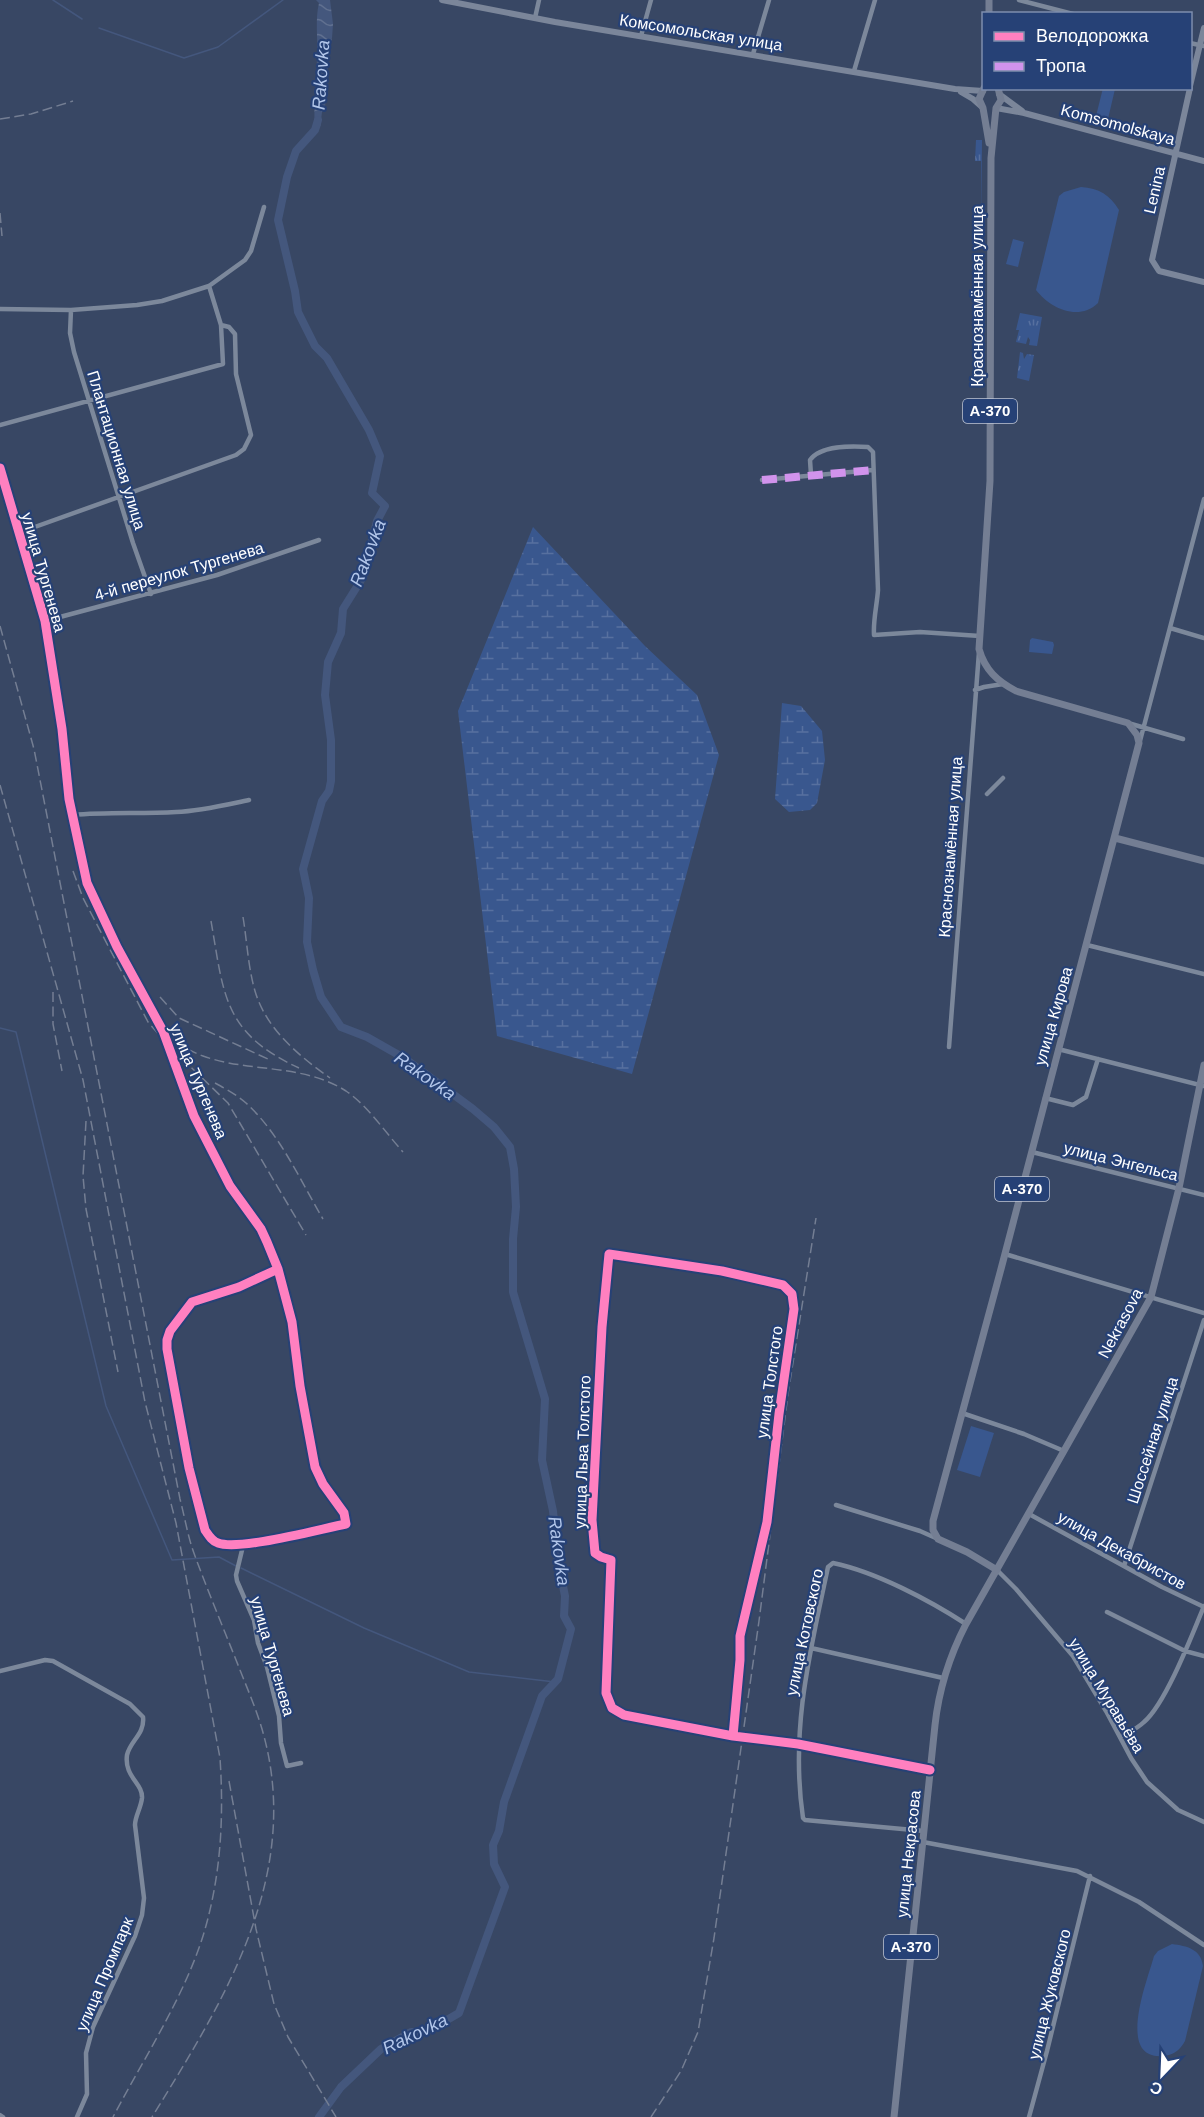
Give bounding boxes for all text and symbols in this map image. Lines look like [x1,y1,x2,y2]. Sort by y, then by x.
street label: Комсомольская улица [618,11,784,54]
legend [982,12,1192,90]
text: Велодорожка [1036,26,1149,46]
water label: Rakovka [309,39,333,111]
text: Тропа [1036,56,1087,76]
street label: Komsomolskaya [1059,101,1177,148]
street label: Lenina [1141,165,1168,215]
street label: Краснознамённая улица [969,205,986,387]
street label: Плантационная улица [84,369,149,532]
road number: А-370 [963,399,1017,423]
street label: улица Тургенева [18,511,69,634]
water label: Rakovka [346,517,390,589]
street label: 4-й переулок Тургенева [93,539,266,604]
street label: Краснознамённая улица [936,756,965,938]
street label: улица Кирова [1031,965,1076,1067]
street label: улица Тургенева [167,1021,231,1141]
water label: Rakovka [391,1048,459,1104]
street label: улица Энгельса [1062,1139,1180,1184]
road number: А-370 [995,1177,1049,1201]
street label: Nekrasova [1095,1285,1146,1361]
street label: улица Толстого [753,1325,786,1439]
street label: улица Льва Толстого [571,1375,594,1529]
street label: Шоссейная улица [1124,1375,1181,1506]
street label: улица Декабристов [1055,1508,1189,1593]
water label: Rakovka [544,1515,574,1587]
street label: улица Котовского [783,1567,826,1697]
street label: улица Тургенева [247,1595,298,1718]
street label: улица Муравьёва [1066,1635,1148,1756]
street label: улица Некрасова [893,1789,924,1919]
street label: улица Промпарк [73,1914,137,2034]
street label: улица Жуковского [1025,1927,1074,2061]
road number: А-370 [884,1935,938,1959]
water label: Rakovka [379,2010,451,2058]
north arrow [1132,2045,1192,2105]
text: С [1147,2078,1165,2098]

